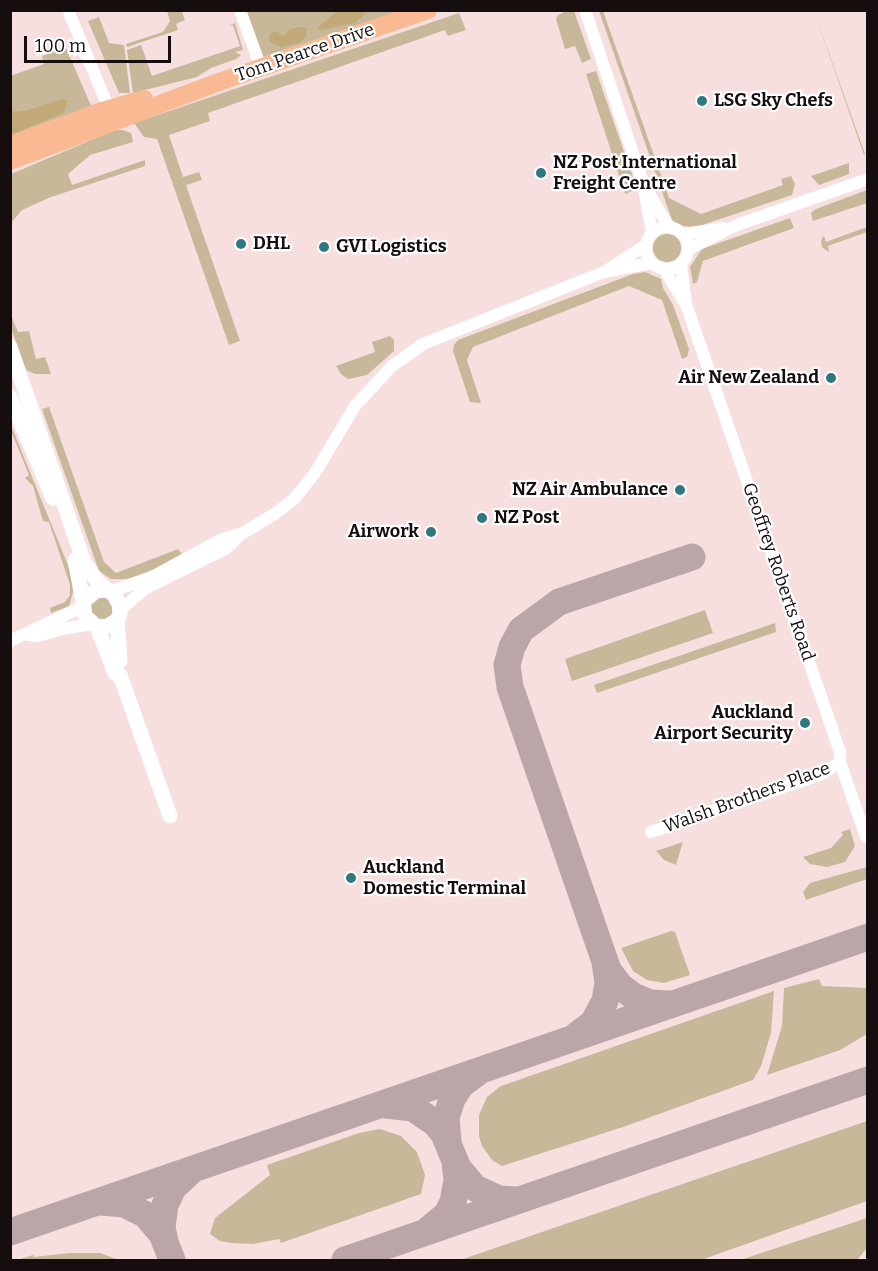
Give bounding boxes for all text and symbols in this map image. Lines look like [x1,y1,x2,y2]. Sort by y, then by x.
street label: Tom Pearce Drive [233,19,377,87]
scale bar [27,24,174,62]
text: 100 m [35,35,86,57]
place label: LSG Sky Chefs [714,90,833,112]
marker: LSG Sky Chefs [695,94,709,108]
place label: NZ Post International Freight Centre [553,152,737,195]
marker: NZ Post International Freight Centre [534,166,548,180]
place label: DHL [253,233,290,255]
place label: GVI Logistics [336,236,447,258]
marker: DHL [234,237,248,251]
marker: GVI Logistics [317,240,331,254]
place label: Air New Zealand [678,367,819,389]
marker: Air New Zealand [824,371,838,385]
place label: NZ Air Ambulance [512,479,668,501]
street label: Geoffrey Roberts Road [737,480,819,664]
marker: NZ Air Ambulance [673,483,687,497]
place label: NZ Post [494,507,559,529]
marker: NZ Post [475,511,489,525]
place label: Airwork [348,521,419,543]
marker: Airwork [424,525,438,539]
place label: Auckland Airport Security [654,702,793,744]
marker: Auckland Airport Security [798,716,812,730]
street label: Walsh Brothers Place [661,758,833,838]
place label: Auckland Domestic Terminal [363,857,526,900]
marker: Auckland Domestic Terminal [344,871,358,885]

